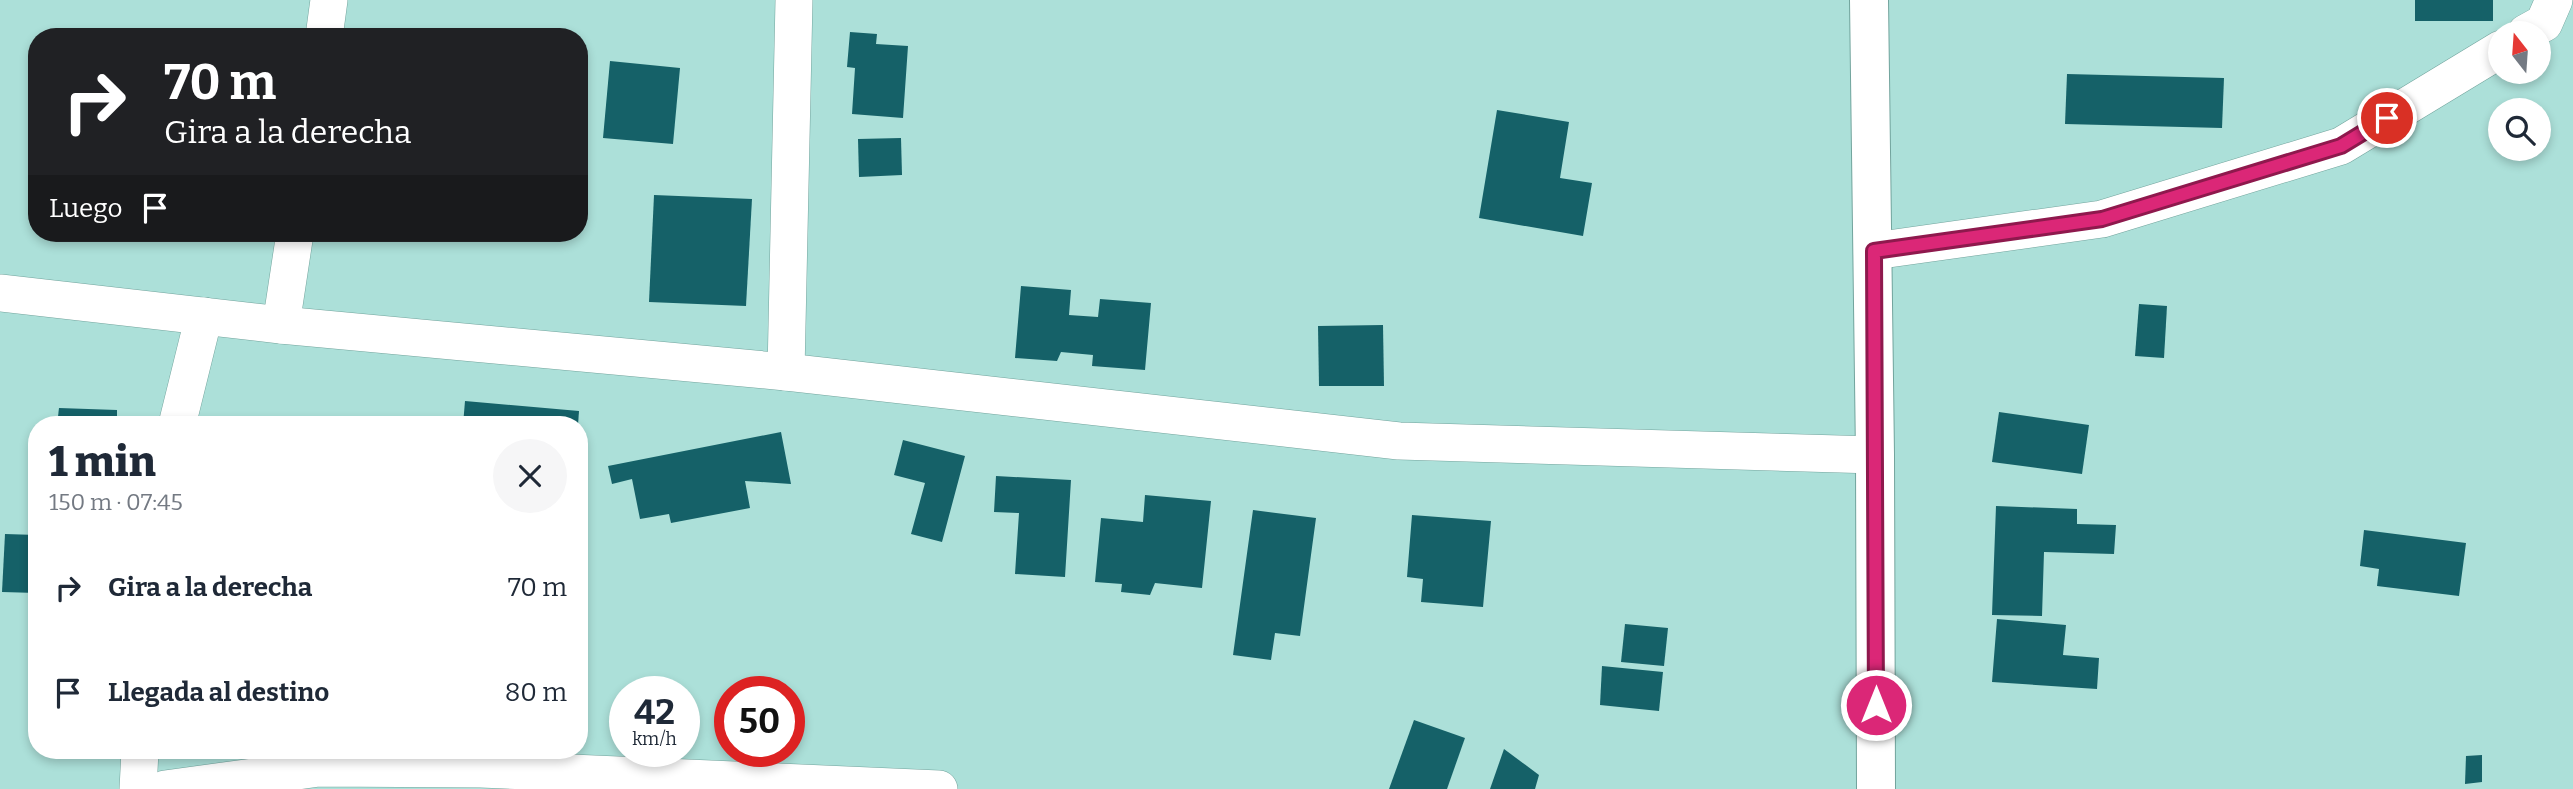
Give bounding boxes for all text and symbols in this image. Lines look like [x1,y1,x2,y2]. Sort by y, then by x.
north arrow [2488,21,2552,84]
map controls [2488,21,2551,161]
text: 70 m [164,53,276,112]
icon: right [49,56,140,147]
pin [2357,88,2417,148]
button: search [2488,98,2551,161]
icon: arrive [2368,99,2406,137]
text: Gira a la derecha [164,113,411,151]
icon: arrive [136,189,174,227]
text: Luego [49,193,122,224]
text: 1 min [49,437,156,487]
button: close [493,439,567,513]
text: 150 m · 07:45 [49,488,183,516]
icon: right [49,569,87,607]
text: Gira a la derecha [108,572,312,603]
text: 70 m [508,572,567,603]
position arrow [1839,668,1913,742]
icon: arrive [49,674,87,712]
speed limit sign: 50 [714,676,805,767]
text: Llegada al destino [108,677,329,708]
text: 80 m [505,677,567,708]
text: 42 [634,691,675,733]
text: km/h [632,728,677,750]

